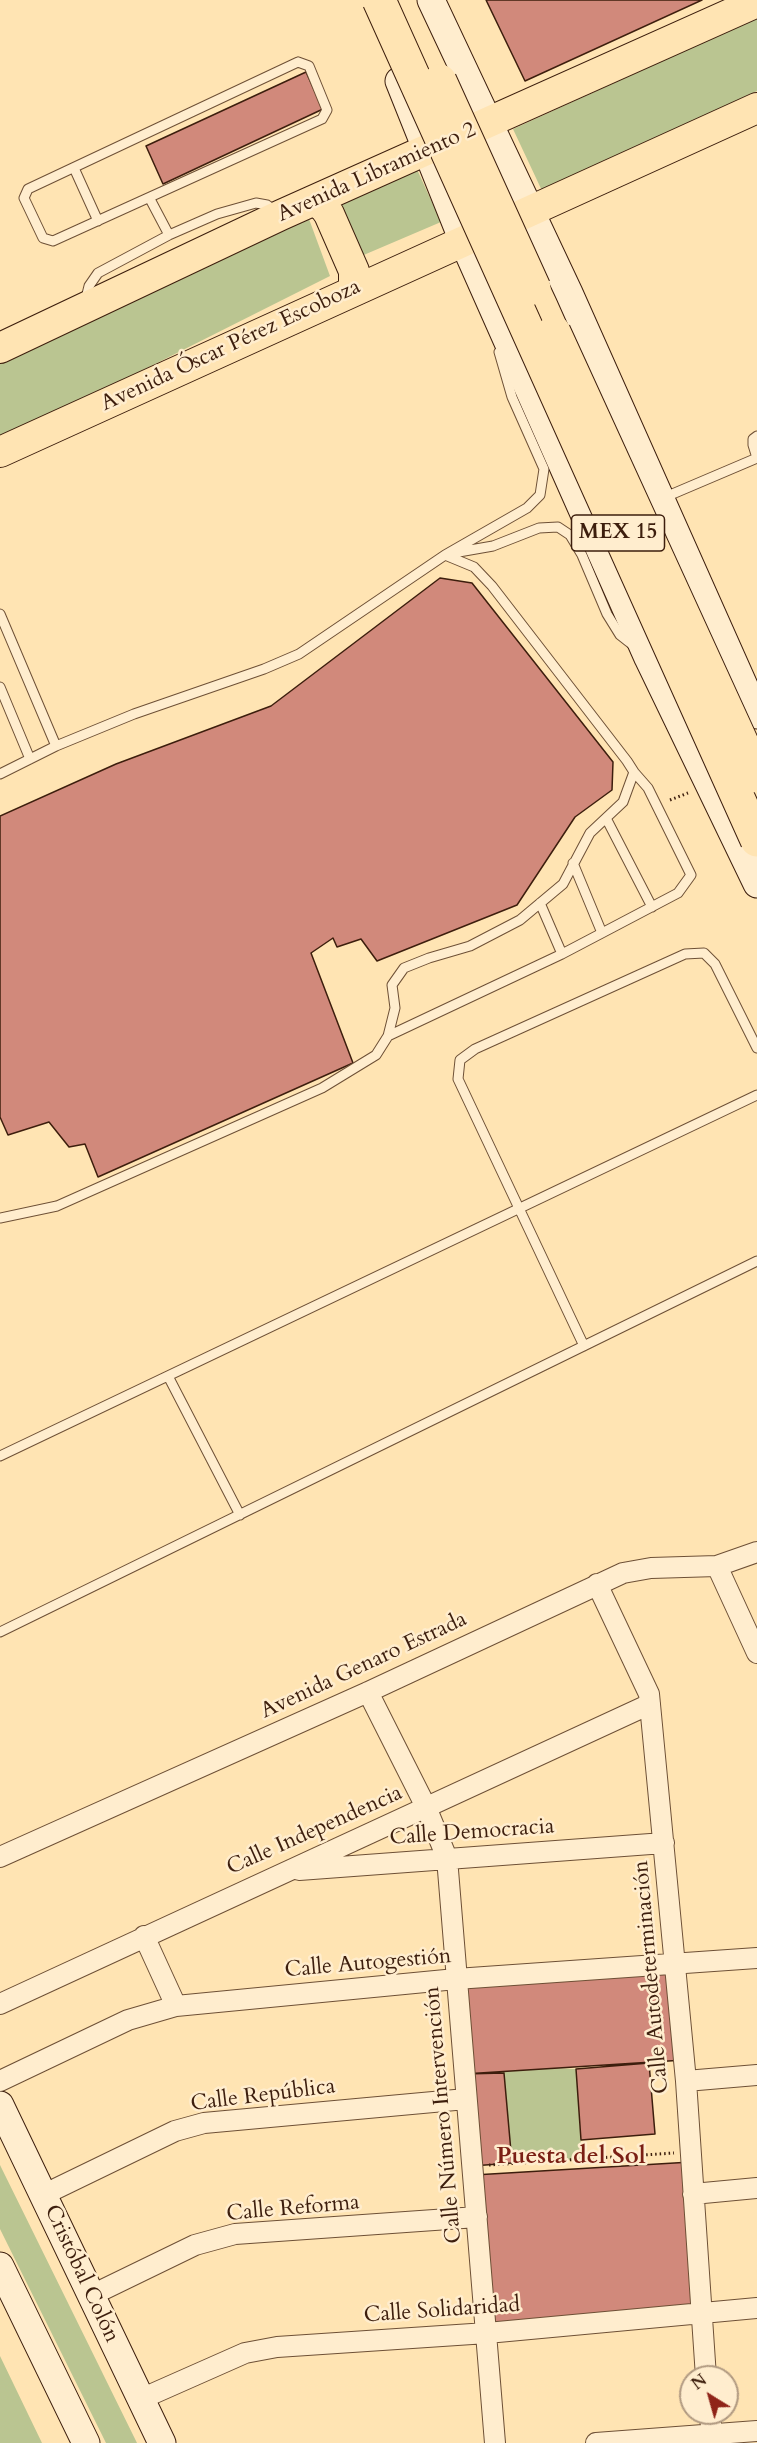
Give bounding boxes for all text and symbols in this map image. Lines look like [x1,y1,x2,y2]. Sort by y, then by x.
street label: Avenida Libramiento 2 [274,117,480,229]
street label: Avenida Óscar Pérez Escoboza [97,274,365,418]
road number: MEX 15 [572,515,664,551]
street label: Avenida Genaro Estrada [257,1607,471,1725]
street label: Calle Independencia [223,1780,407,1882]
street label: Calle Democracia [389,1814,555,1852]
street label: Calle Autodeterminación [629,1859,675,2095]
street label: Calle Autogestión [284,1944,452,1984]
street label: Calle Número Intervención [420,1985,468,2245]
street label: Calle República [189,2074,337,2118]
district label: Puesta del Sol [496,2143,646,2171]
street label: Calle Reforma [225,2190,361,2228]
street label: Cristóbal Colón [38,2201,124,2347]
street label: Calle Solidaridad [363,2292,521,2330]
north arrow [679,2365,739,2425]
text: N [687,2369,712,2395]

